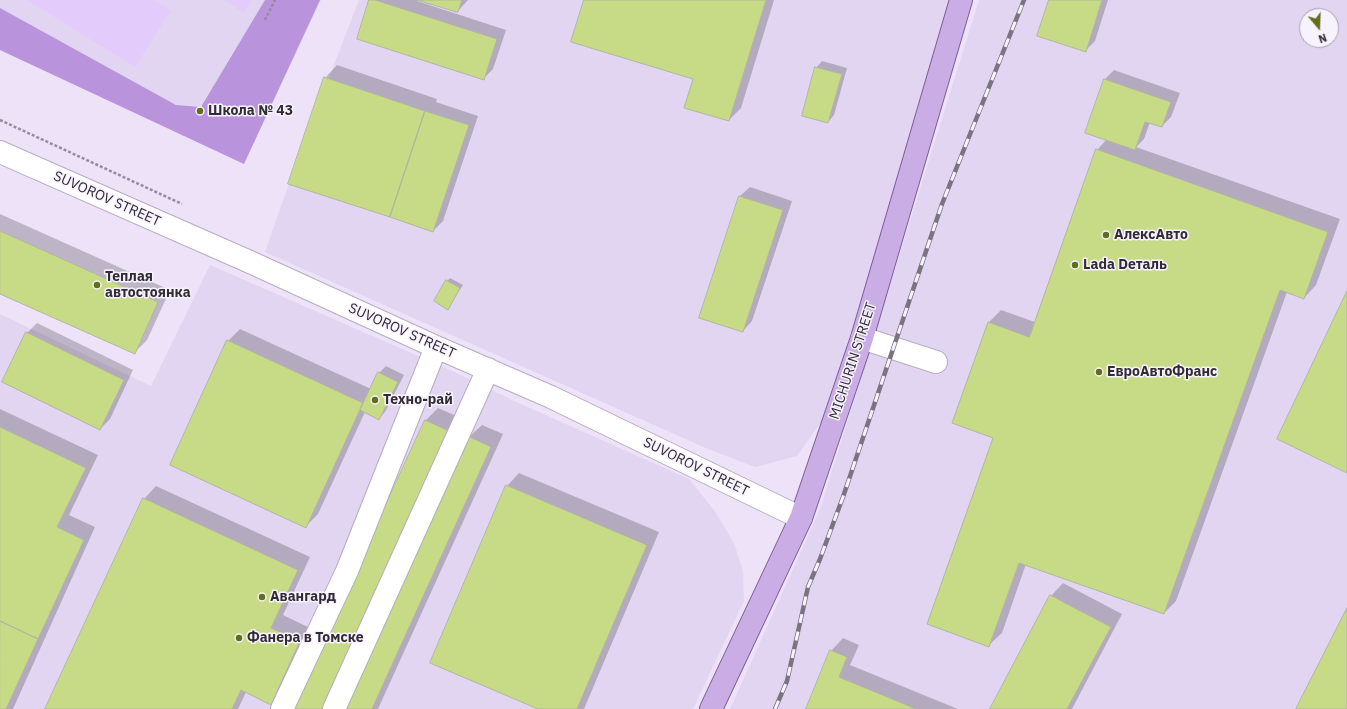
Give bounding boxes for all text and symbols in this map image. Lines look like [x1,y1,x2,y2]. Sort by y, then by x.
north arrow [1299,8,1339,48]
text: N [1317,30,1329,46]
place label: Школа № 43 [208,103,293,119]
marker: Школа № 43 [195,106,205,116]
street label: SUVOROV STREET [51,168,163,230]
place label: АлексАвто [1114,227,1188,243]
marker: АлексАвто [1101,230,1111,240]
place label: Lada Dеталь [1083,257,1167,273]
marker: Lada Dеталь [1070,260,1080,270]
place label: Теплая автостоянка [105,269,191,302]
marker: Теплая автостоянка [92,280,102,290]
street label: SUVOROV STREET [346,300,458,362]
street label: MICHURIN STREET [826,300,880,422]
place label: ЕвроАвтоФранс [1107,364,1217,380]
marker: ЕвроАвтоФранс [1094,367,1104,377]
place label: Техно-рай [383,392,453,408]
marker: Техно-рай [370,395,380,405]
street label: SUVOROV STREET [640,434,752,500]
place label: Авангард [270,589,336,605]
marker: Авангард [257,592,267,602]
place label: Фанера в Томске [247,630,364,646]
marker: Фанера в Томске [234,633,244,643]

